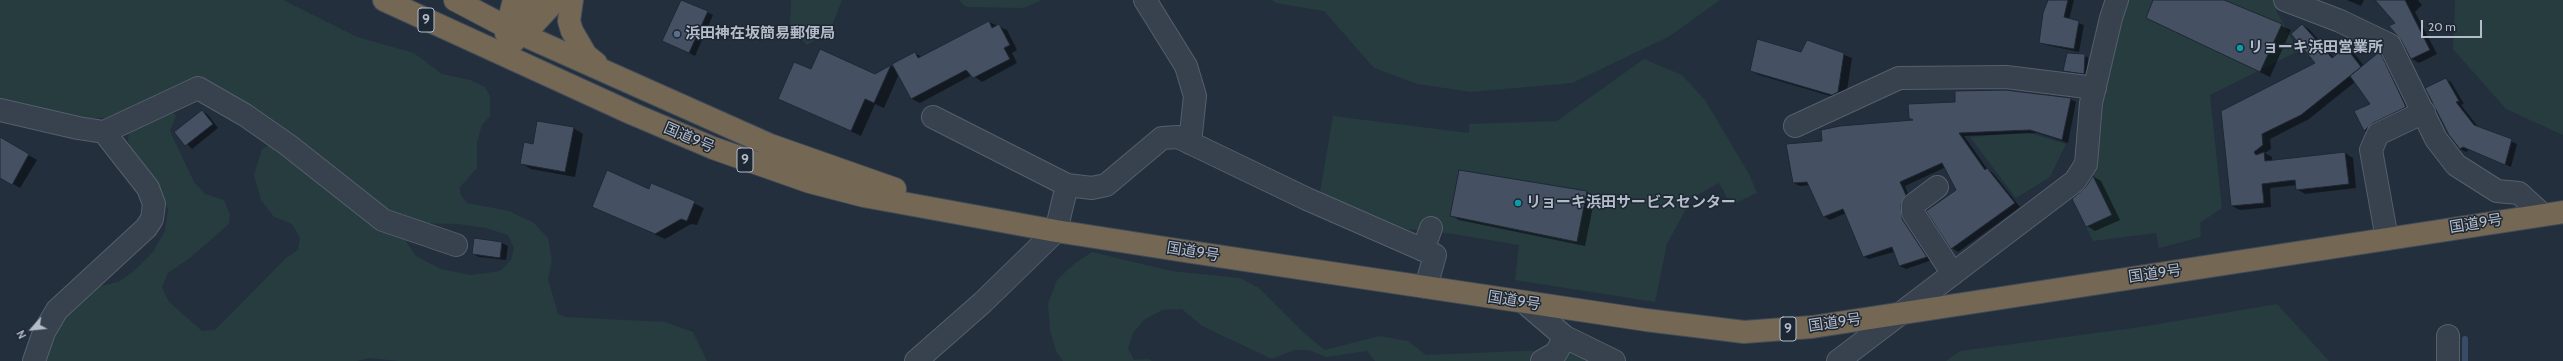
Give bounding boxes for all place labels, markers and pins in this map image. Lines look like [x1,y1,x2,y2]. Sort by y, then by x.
place label: 浜田神在坂簡易郵便局 [685,25,835,43]
marker: 浜田神在坂簡易郵便局 [672,29,682,39]
place label: リョーキ浜田営業所 [2248,39,2383,57]
marker: リョーキ浜田営業所 [2235,43,2245,53]
place label: リョーキ浜田サービスセンター [1526,194,1736,212]
marker: リョーキ浜田サービスセンター [1513,198,1523,208]

